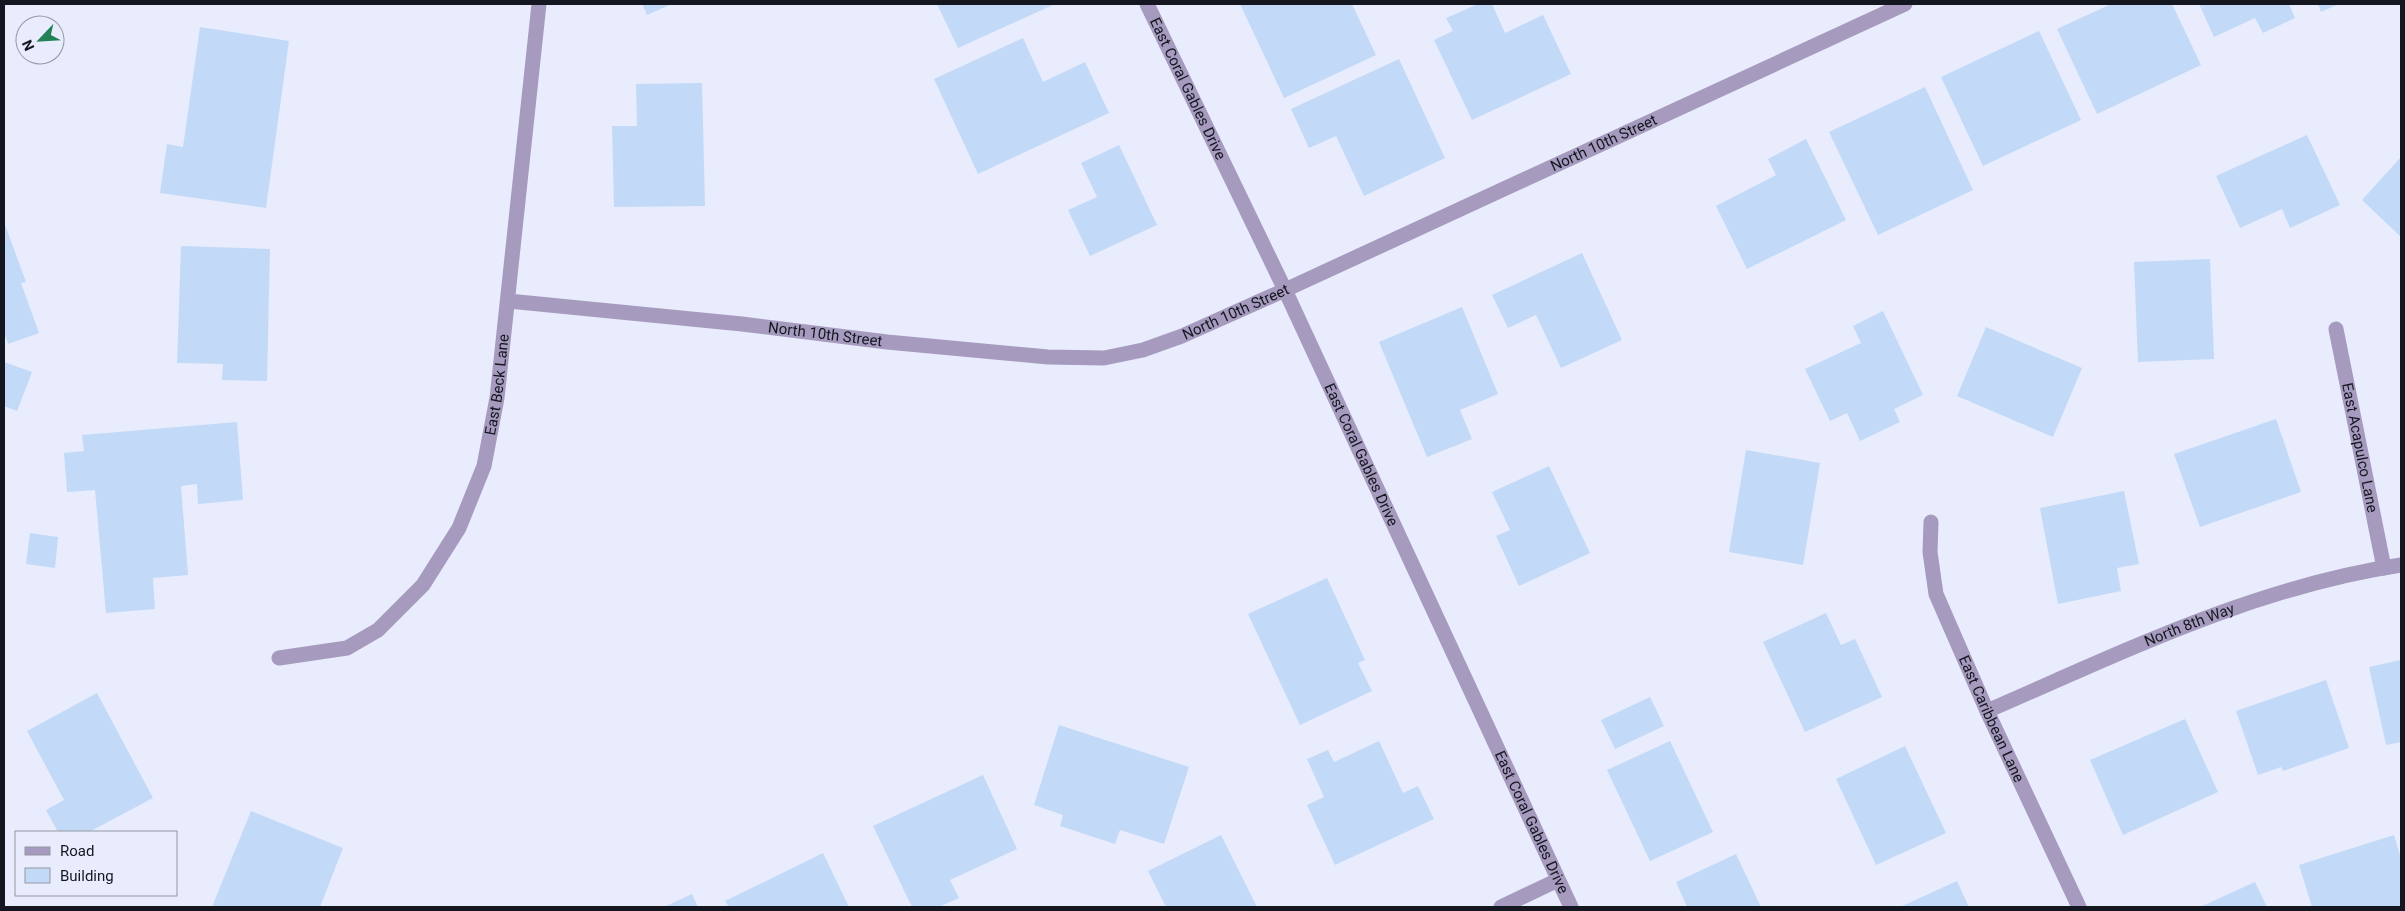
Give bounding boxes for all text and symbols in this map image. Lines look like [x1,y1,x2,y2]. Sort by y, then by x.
north arrow [15,15,65,65]
street label: East Coral Gables Drive [1146,15,1230,163]
text: N [19,38,38,53]
street label: North 10th Street [1548,111,1660,175]
street label: North 10th Street [1179,280,1292,344]
street label: North 10th Street [767,318,884,350]
street label: East Beck Lane [481,333,513,437]
street label: East Coral Gables Drive [1320,380,1402,529]
street label: East Acapulco Lane [2338,381,2382,514]
street label: North 8th Way [2142,599,2237,651]
street label: East Caribbean Lane [1955,653,2028,785]
street label: East Coral Gables Drive [1491,748,1572,896]
legend [15,831,178,896]
text: Road [60,842,94,860]
text: Building [60,867,114,885]

